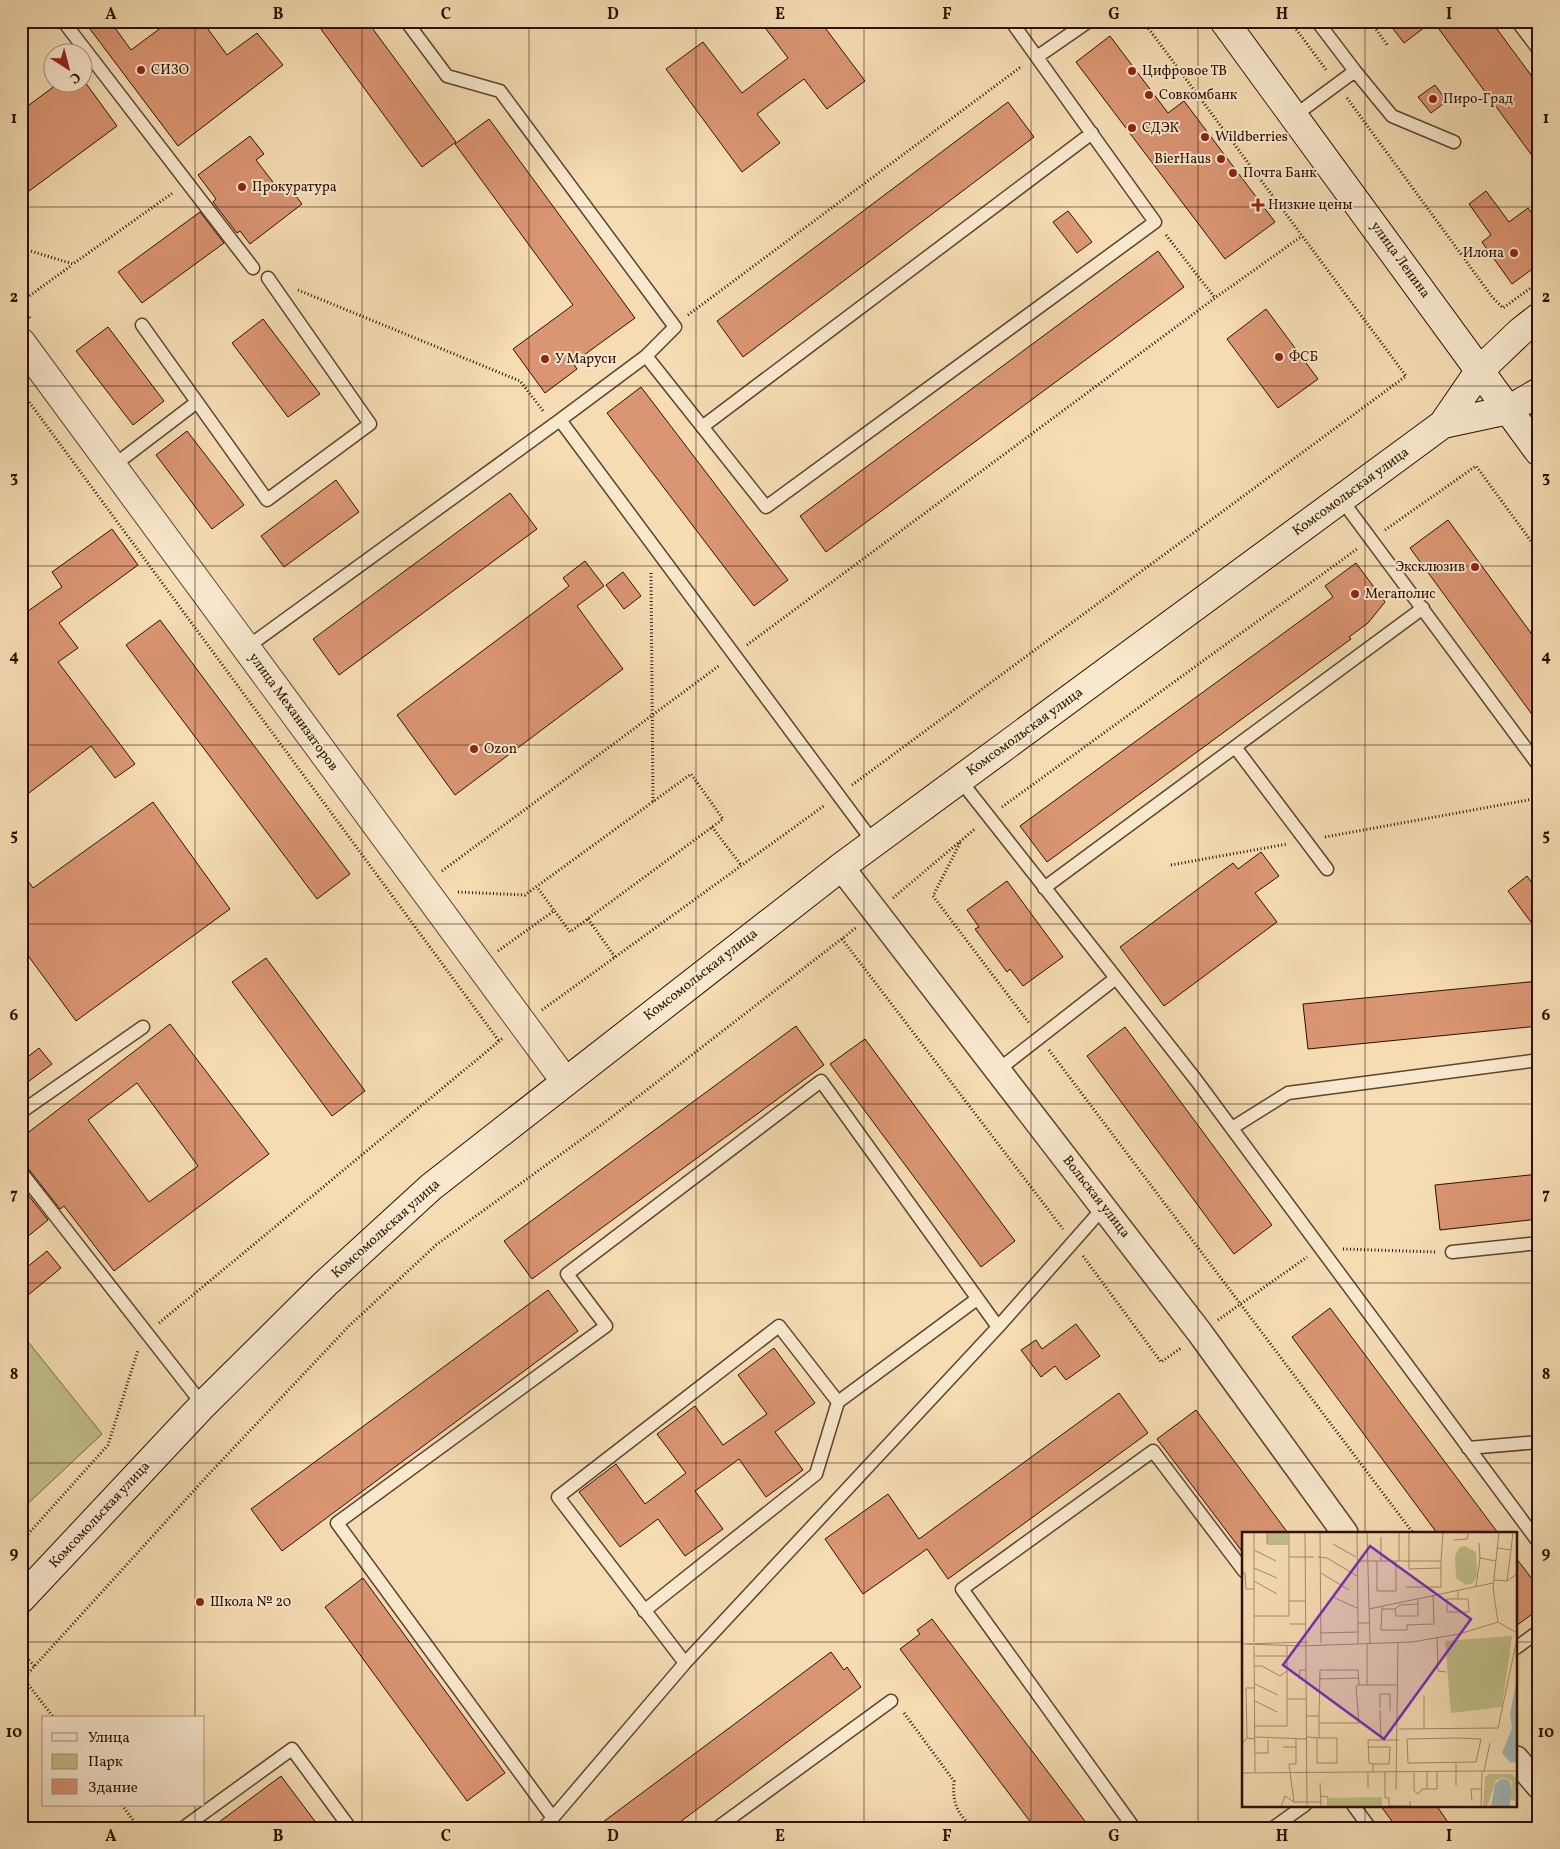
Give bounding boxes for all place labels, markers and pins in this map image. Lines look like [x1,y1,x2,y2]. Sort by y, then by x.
place label: СИЗО [151,61,189,80]
place label: Цифровое ТВ [1142,62,1227,81]
marker: СИЗО [135,64,147,76]
marker: Цифровое ТВ [1126,65,1138,77]
place label: Совкомбанк [1159,86,1238,105]
marker: Совкомбанк [1143,89,1155,101]
place label: Пиро-Град [1443,90,1513,109]
marker: Пиро-Град [1427,93,1439,105]
place label: СДЭК [1142,119,1180,138]
marker: СДЭК [1126,122,1138,134]
place label: Wildberries [1215,128,1288,147]
marker: Wildberries [1199,131,1211,143]
place label: BierHaus [1154,150,1211,169]
marker: BierHaus [1215,153,1227,165]
place label: Почта Банк [1243,164,1317,183]
marker: Почта Банк [1227,167,1239,179]
place label: Прокуратура [252,178,337,197]
marker: Прокуратура [236,181,248,193]
place label: Низкие цены [1268,196,1352,215]
marker: Низкие цены [1252,199,1264,211]
place label: Илона [1463,244,1504,263]
marker: Илона [1508,247,1520,259]
place label: ФСБ [1289,348,1318,367]
place label: У Маруси [555,350,617,369]
marker: ФСБ [1273,351,1285,363]
marker: У Маруси [539,353,551,365]
place label: Эксклюзив [1396,558,1465,577]
marker: Эксклюзив [1469,561,1481,573]
place label: Мегаполис [1365,585,1436,604]
marker: Мегаполис [1349,588,1361,600]
place label: Ozon [484,740,517,759]
marker: Ozon [468,743,480,755]
place label: Школа № 20 [210,1593,291,1612]
marker: Школа № 20 [194,1596,206,1608]

